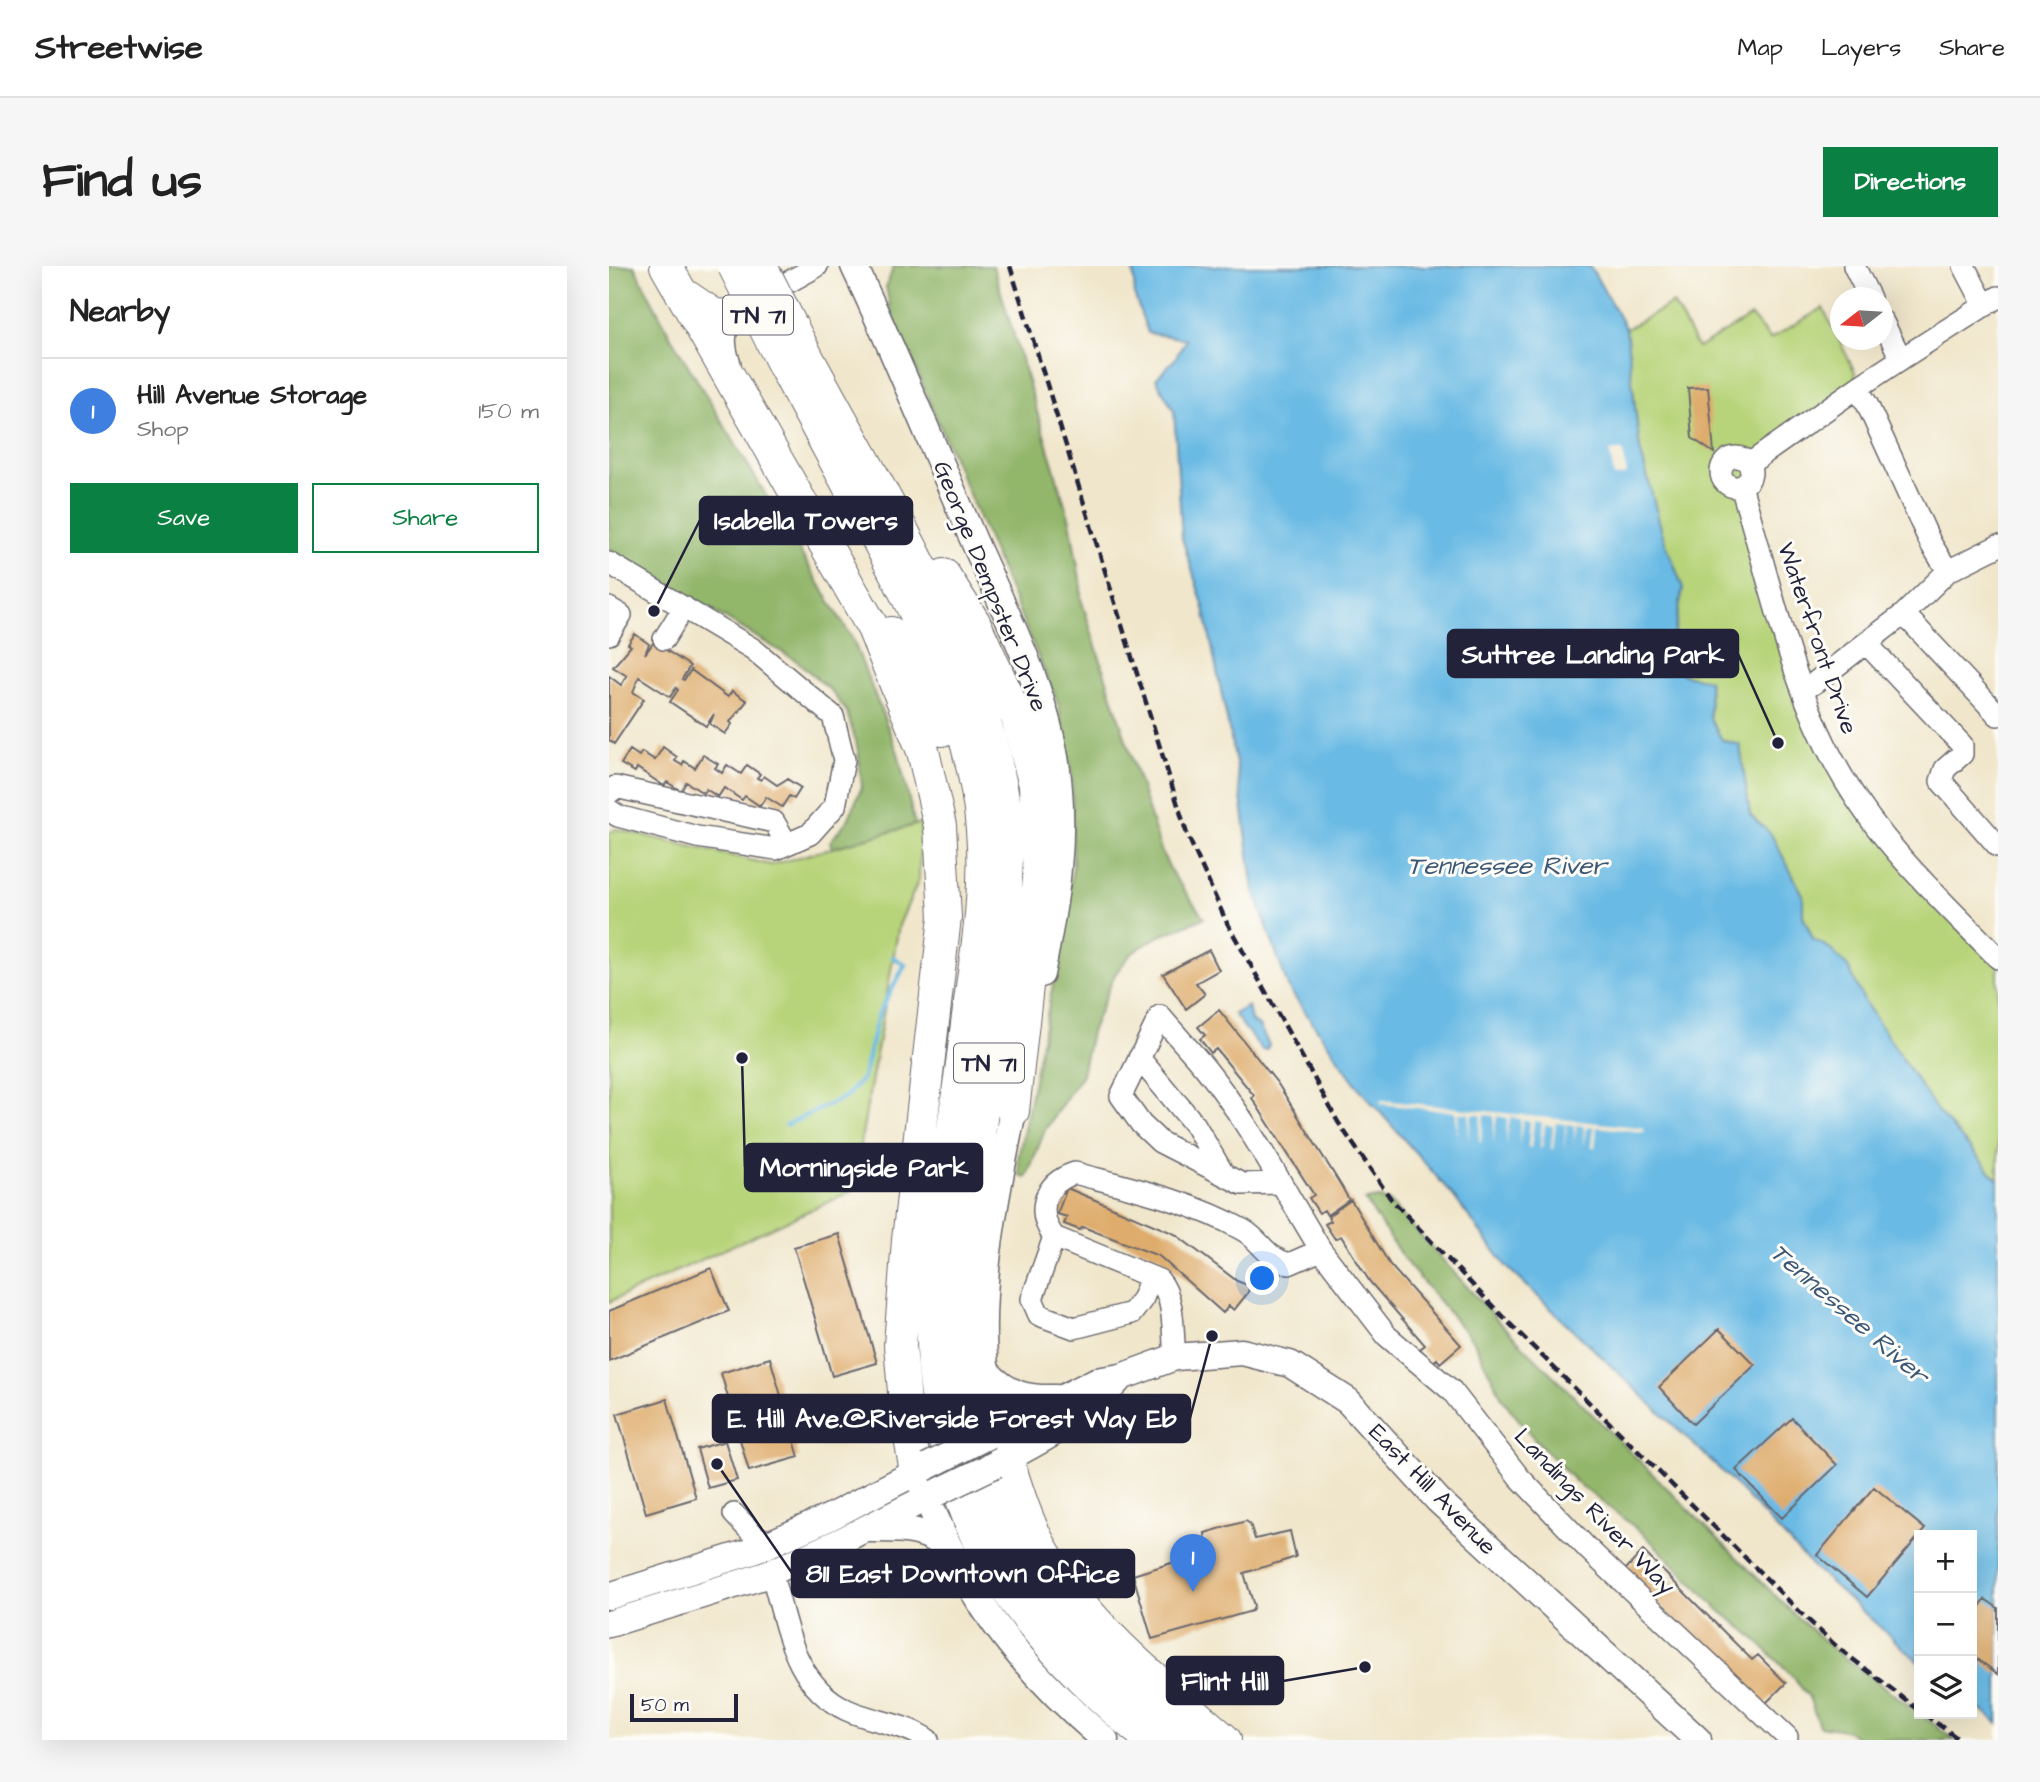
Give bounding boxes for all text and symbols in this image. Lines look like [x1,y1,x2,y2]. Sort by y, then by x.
text: Streetwise [35,25,203,71]
text: Map [1738,31,1783,65]
text: Layers [1821,31,1901,65]
text: Share [1939,31,2005,65]
button: Directions [1823,147,1998,217]
text: Find us [42,148,202,216]
north arrow [1830,287,1893,350]
text: Nearby [70,291,170,333]
road number: TN 71 [723,296,793,334]
text: Hill Avenue Storage [137,377,367,413]
text: 1 [92,395,94,427]
text: 150 m [478,395,539,427]
text: Shop [137,413,189,445]
street label: George Dempster Drive [923,456,1056,717]
button: Save [70,483,298,553]
button: Share [312,483,539,553]
callout: Isabella Towers [700,497,912,544]
text: Isabella Towers [714,503,898,539]
street label: Waterfront Drive [1768,538,1866,739]
callout: Suttree Landing Park [1448,630,1738,677]
text: Suttree Landing Park [1461,637,1725,676]
water label: Tennessee River [1407,848,1609,884]
road number: TN 71 [954,1044,1024,1083]
callout: Morningside Park [745,1144,982,1191]
text: Morningside Park [760,1150,969,1189]
water label: Tennessee River [1762,1235,1938,1394]
your location [1245,1261,1279,1295]
callout: E. Hill Ave.@Riverside Forest Way Eb [713,1395,1190,1442]
text: E. Hill Ave.@Riverside Forest Way Eb [727,1401,1177,1440]
street label: East Hill Avenue [1361,1416,1504,1563]
street label: Landings River Way [1505,1421,1683,1603]
map controls [1914,1530,1977,1719]
button: + [1914,1530,1977,1593]
pin: 1 [1170,1534,1216,1592]
callout: 811 East Downtown Office [792,1550,1134,1597]
text: 811 East Downtown Office [806,1556,1120,1592]
button: − [1914,1593,1977,1656]
button: layers [1914,1656,1977,1719]
callout: Flint Hill [1167,1657,1283,1704]
text: Flint Hill [1181,1664,1269,1700]
scale bar [630,1691,739,1723]
text: 50 m [641,1692,689,1719]

